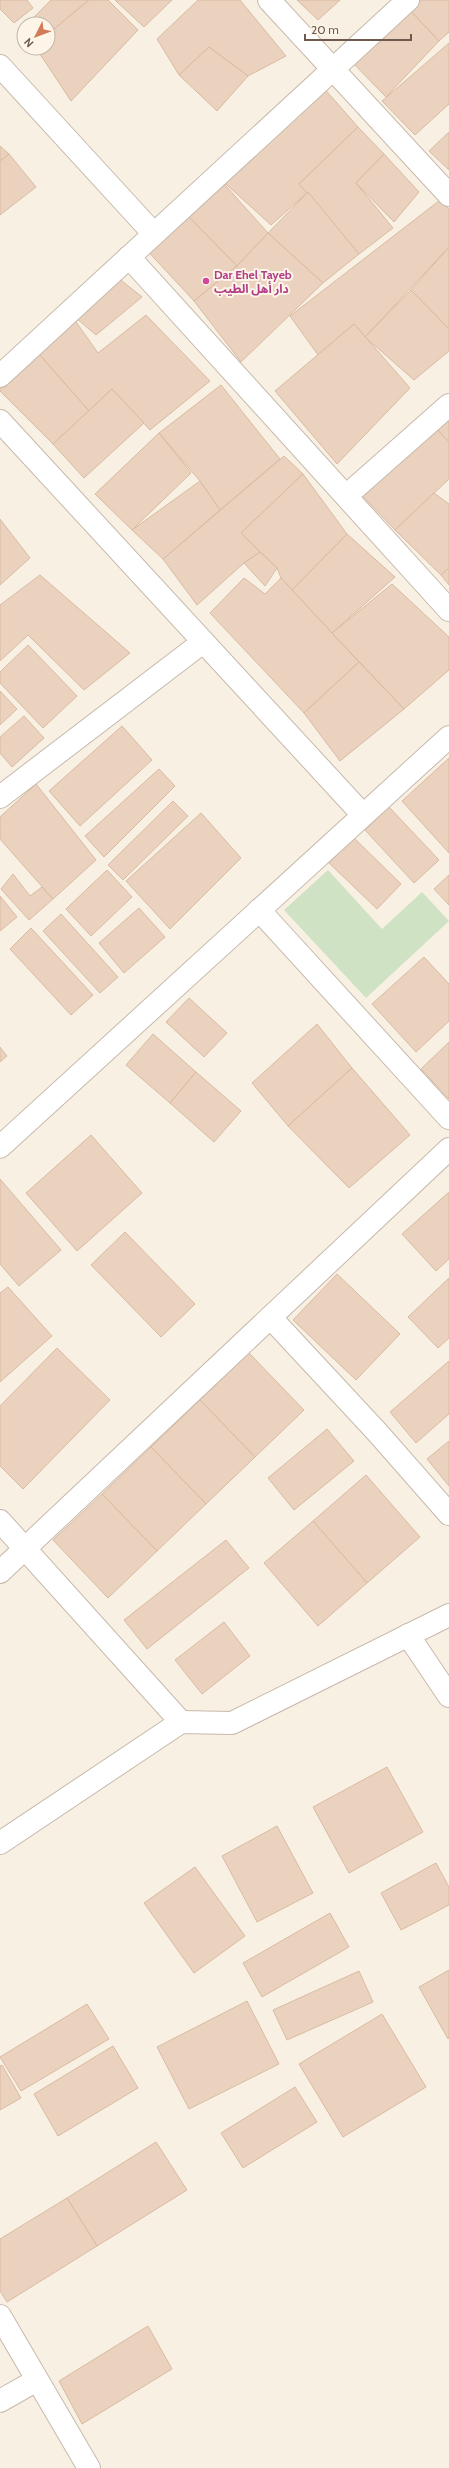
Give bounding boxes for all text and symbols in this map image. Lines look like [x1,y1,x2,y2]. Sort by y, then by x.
north arrow [16,16,56,56]
scale bar [305,16,411,42]
text: 20 m [311,22,339,37]
text: N [21,35,36,50]
place label: Dar Ehel Tayeb دار أهل الطيب [214,267,292,296]
marker: Dar Ehel Tayeb دار أهل الطيب [201,276,211,286]

